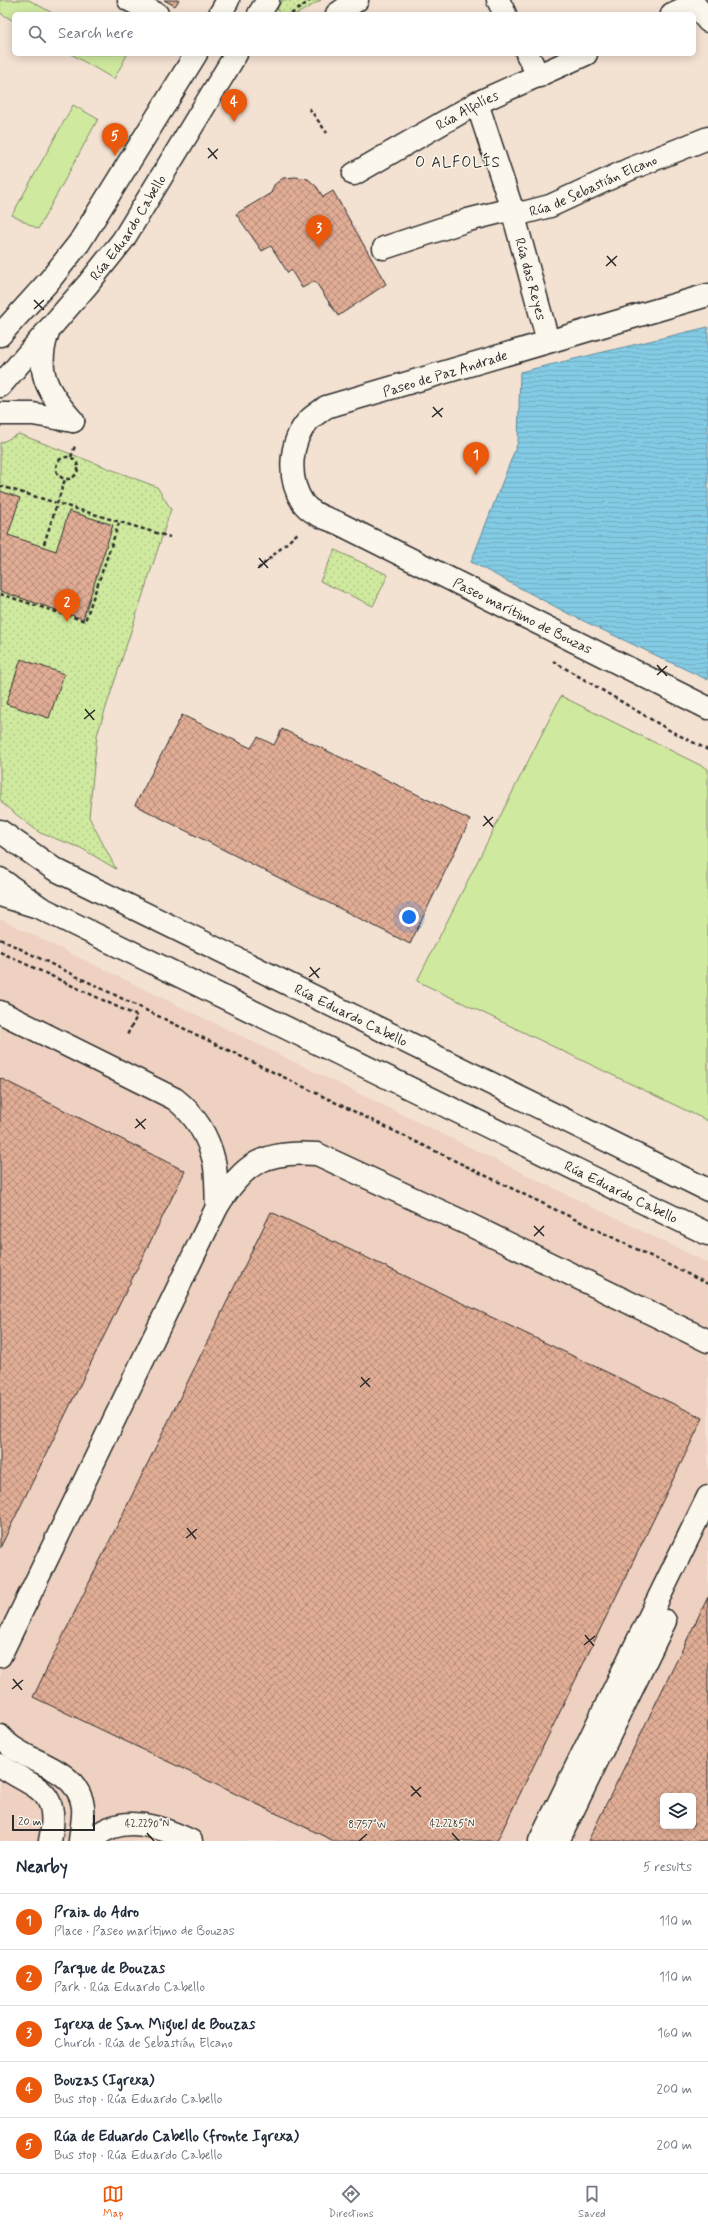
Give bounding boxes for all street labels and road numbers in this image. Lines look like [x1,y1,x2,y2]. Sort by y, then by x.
street label: Rúa Alfolíes [433,87,501,135]
street label: Rúa de Sebastián Elcano [527,151,660,221]
street label: Rúa Eduardo Cabello [86,172,171,285]
street label: Rúa das Reyes [510,236,550,322]
street label: Paseo de Paz Andrade [381,346,510,401]
street label: Paseo marítimo de Bouzas [450,574,595,659]
street label: Rúa Eduardo Cabello [291,980,410,1051]
street label: Rúa Eduardo Cabello [561,1157,680,1228]

